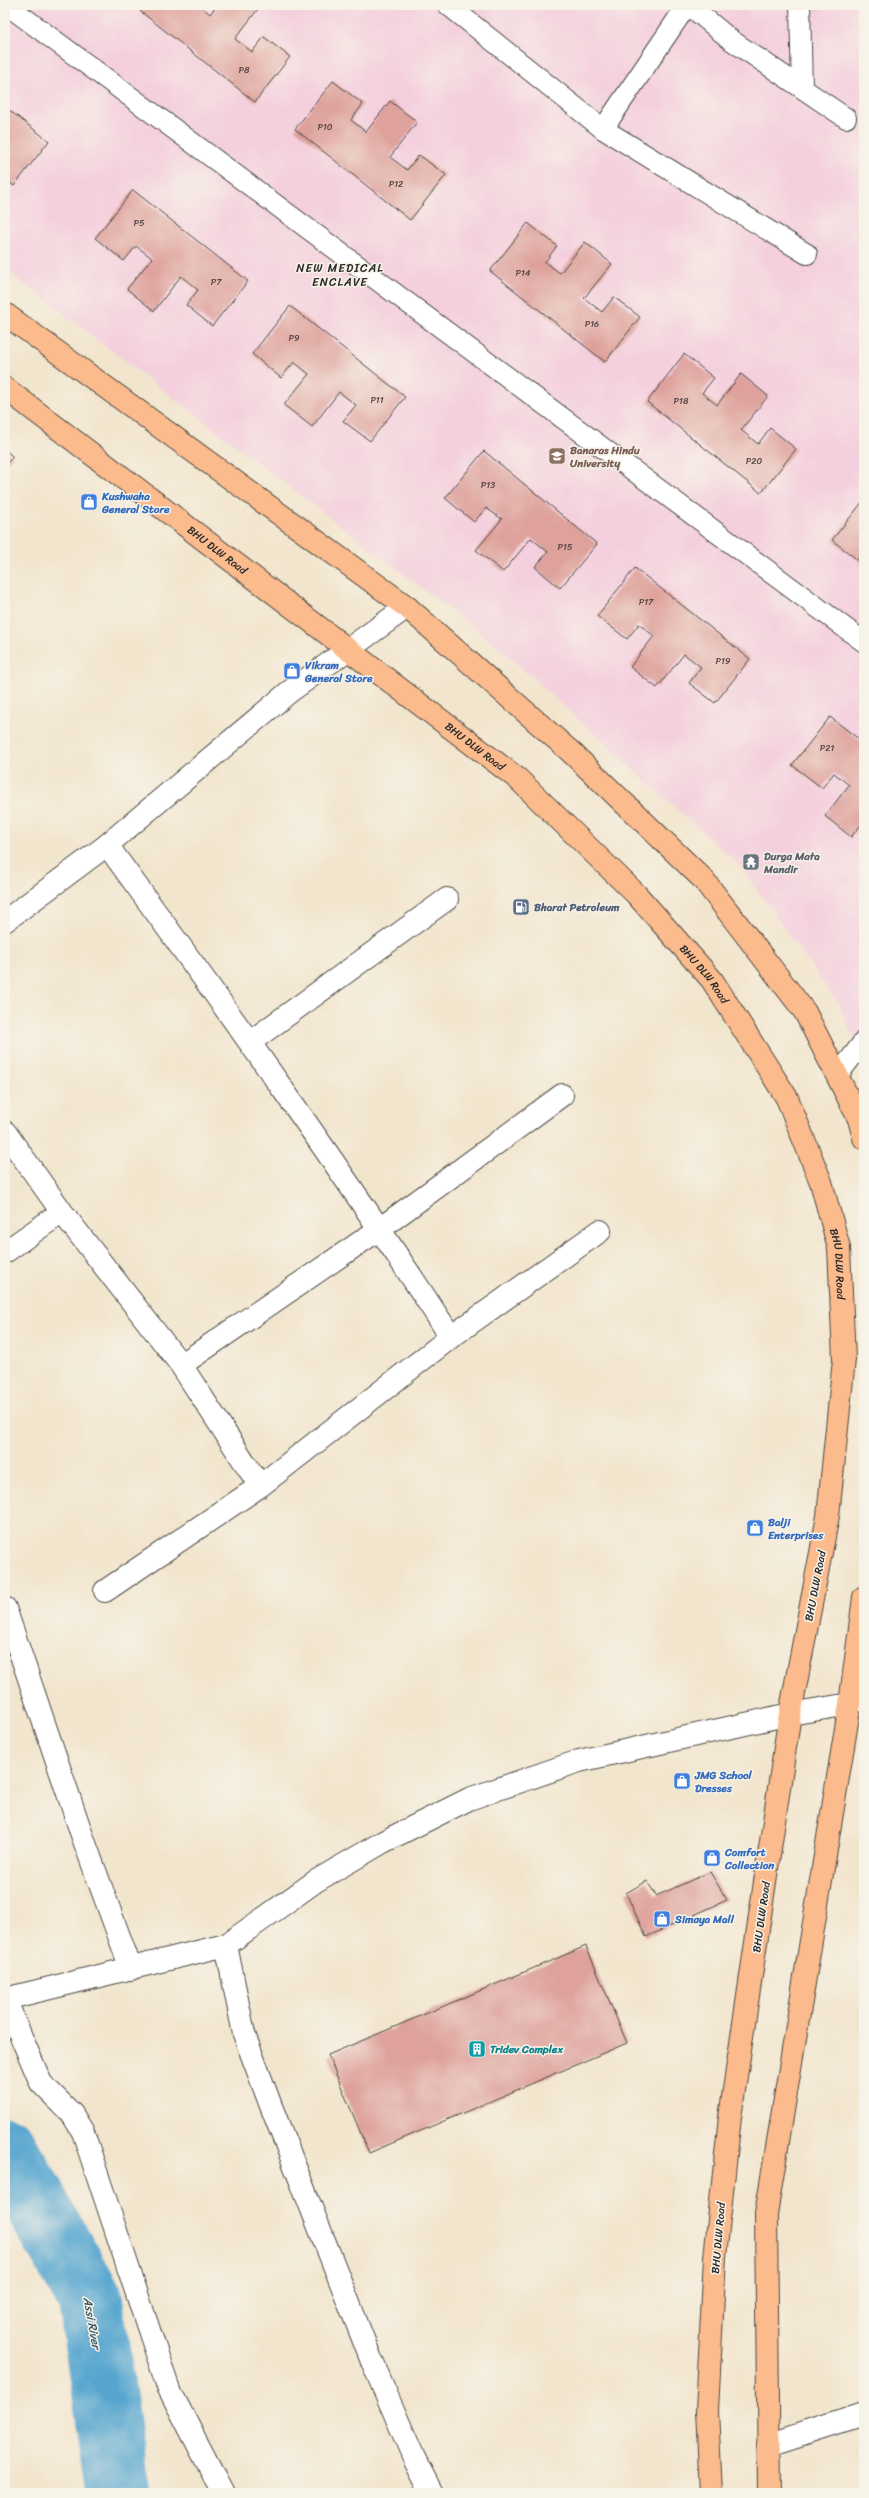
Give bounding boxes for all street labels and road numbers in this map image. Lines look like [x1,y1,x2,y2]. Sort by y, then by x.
street label: BHU DLW Road [183,521,252,580]
street label: BHU DLW Road [441,717,510,777]
street label: BHU DLW Road [674,940,734,1009]
street label: BHU DLW Road [824,1226,850,1301]
street label: BHU DLW Road [799,1548,832,1623]
street label: BHU DLW Road [747,1879,776,1954]
street label: BHU DLW Road [706,2200,731,2274]

